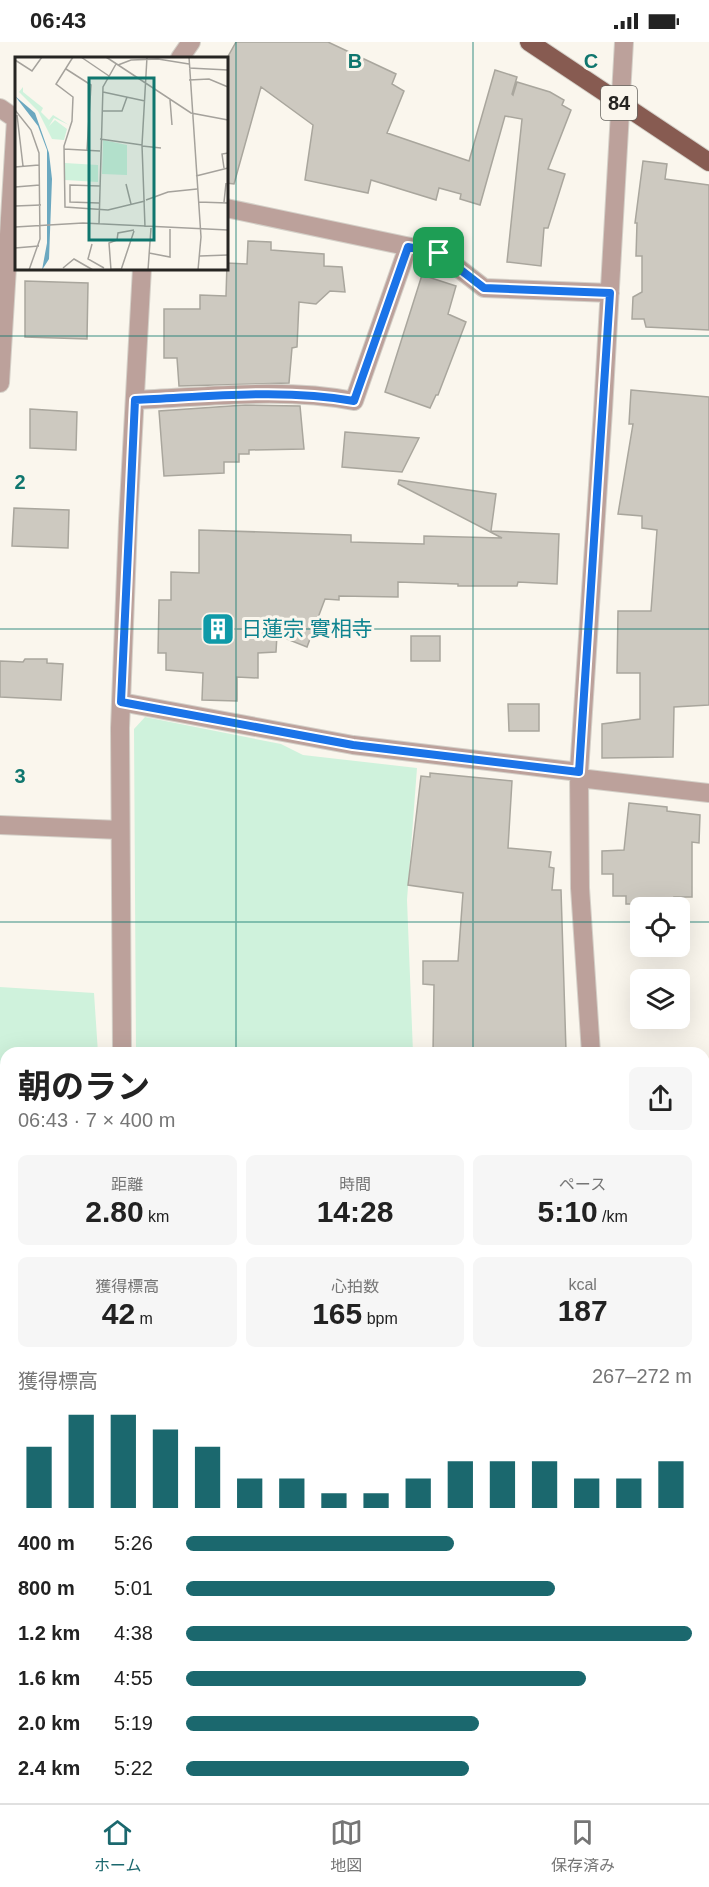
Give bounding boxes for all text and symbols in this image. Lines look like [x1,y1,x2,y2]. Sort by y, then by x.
text: 06:43 [30,8,86,33]
text: B [348,50,362,72]
text: C [584,50,598,72]
inset map [15,57,228,270]
road number: 84 [601,86,637,120]
pin [413,227,464,278]
icon: arrive [422,236,455,269]
text: 2 [14,471,26,493]
building icon: 日蓮宗 實相寺 [200,611,236,647]
place label: 日蓮宗 實相寺 [241,617,373,640]
text: 3 [14,765,26,787]
map controls [630,897,690,1029]
button: locate [630,897,690,957]
button: layers [630,969,690,1029]
button: share [629,1067,692,1130]
text: 朝のラン [18,1068,150,1105]
text: 06:43 · 7 × 400 m [18,1109,175,1131]
text: 距離 [111,1176,143,1193]
text: 時間 [339,1176,371,1193]
text: ペース [559,1176,606,1193]
text: 2.80 [85,1195,144,1228]
text: 14:28 [317,1195,393,1228]
text: 5:10 [538,1195,598,1228]
text: km [144,1208,169,1225]
text: /km [598,1208,628,1225]
text: kcal [568,1276,597,1293]
text: 獲得標高 [95,1278,159,1295]
text: 心拍数 [331,1278,379,1295]
text: 187 [558,1294,608,1327]
text: 42 [102,1297,135,1330]
text: 165 [312,1297,362,1330]
text: m [135,1310,153,1327]
text: bpm [362,1310,398,1327]
text: 267–272 m [592,1365,692,1387]
text: 獲得標高 [18,1370,98,1392]
text: 400 m [18,1532,75,1554]
text: 5:26 [114,1532,153,1554]
text: 800 m [18,1577,75,1599]
text: 5:01 [114,1577,153,1599]
text: 1.2 km [18,1622,80,1644]
text: 4:38 [114,1622,153,1644]
text: 1.6 km [18,1667,80,1689]
text: 4:55 [114,1667,153,1689]
text: 2.0 km [18,1712,80,1734]
text: 5:19 [114,1712,153,1734]
text: 2.4 km [18,1757,80,1779]
text: 5:22 [114,1757,153,1779]
tab: ホーム [94,1816,142,1876]
tab: 地図 [330,1816,363,1876]
tab: 保存済み [551,1816,615,1876]

